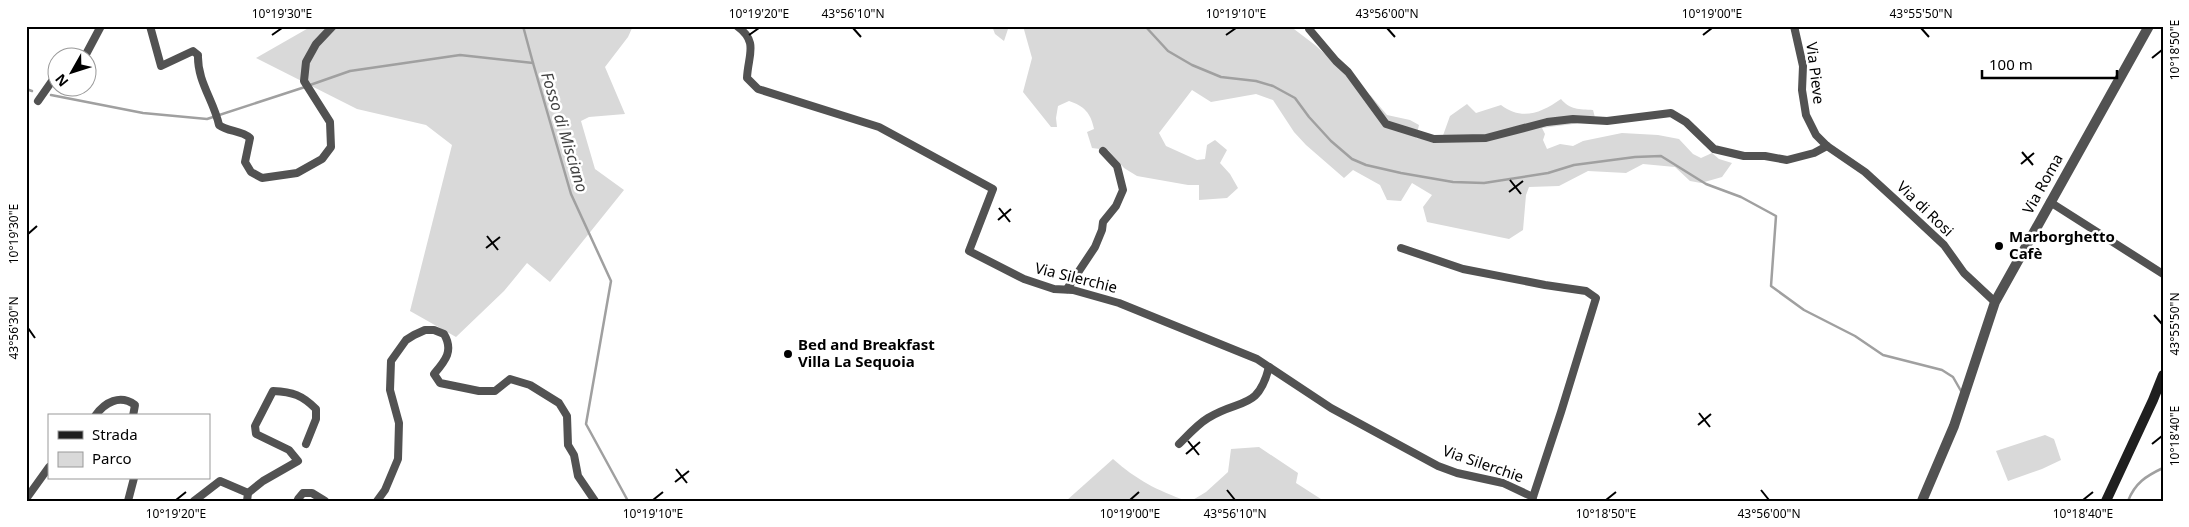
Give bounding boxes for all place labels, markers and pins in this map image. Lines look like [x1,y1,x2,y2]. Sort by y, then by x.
place label: Marborghetto Cafè [2009,226,2115,263]
marker: Marborghetto Cafè [1993,240,2005,252]
place label: Bed and Breakfast Villa La Sequoia [798,334,935,371]
marker: Bed and Breakfast Villa La Sequoia [782,348,794,360]

